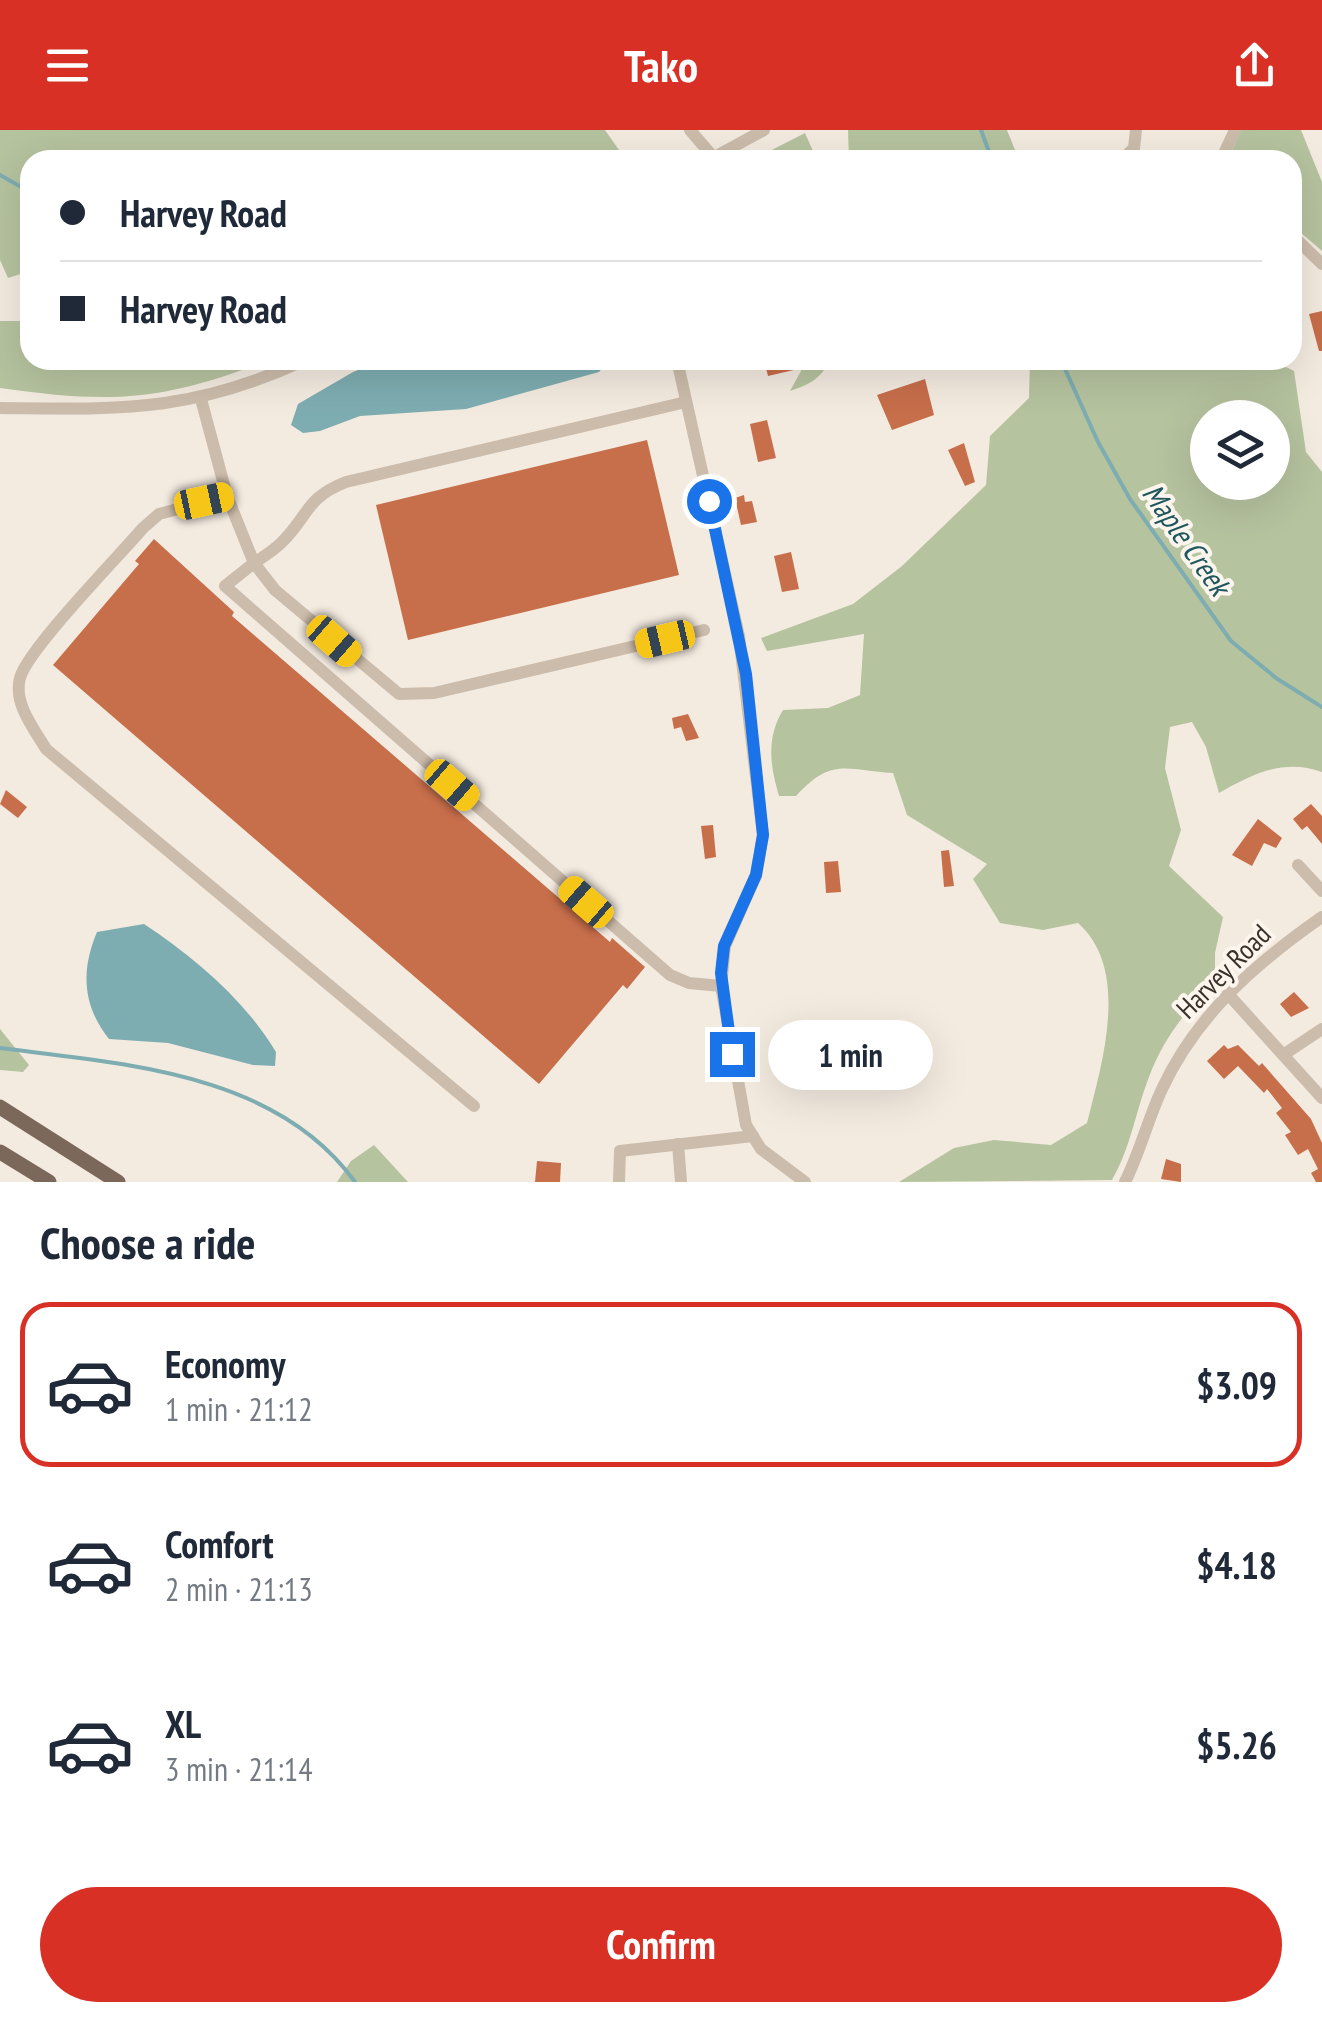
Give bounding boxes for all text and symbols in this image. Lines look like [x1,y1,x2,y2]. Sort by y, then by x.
text: Tako [624,36,698,94]
icon: menu [40,38,95,93]
icon: share [1227,38,1282,93]
text: Harvey Road [120,188,287,237]
text: Harvey Road [120,284,287,333]
map controls [1190,400,1290,500]
button: layers [1190,400,1290,500]
water label: Maple Creek [1134,476,1242,605]
route start [687,479,732,524]
car [172,480,236,522]
car [302,610,366,672]
car [632,618,698,660]
car [420,754,484,816]
car [554,871,618,933]
street label: Harvey Road [1168,916,1278,1026]
callout: 1 min [767,1019,932,1089]
route end [710,1032,755,1077]
text: 1 min [818,1034,883,1076]
text: Choose a ride [40,1213,255,1271]
text: Economy [165,1339,285,1388]
icon: car [45,1340,135,1430]
text: $3.09 [1196,1360,1277,1409]
text: 1 min · 21:12 [165,1388,313,1430]
text: Comfort [165,1519,274,1568]
icon: car [45,1520,135,1610]
text: $4.18 [1196,1540,1277,1589]
text: 2 min · 21:13 [165,1568,313,1610]
text: XL [165,1699,201,1748]
icon: car [45,1700,135,1790]
text: $5.26 [1196,1720,1277,1769]
text: 3 min · 21:14 [165,1748,313,1790]
button: Confirm [40,1887,1282,2002]

